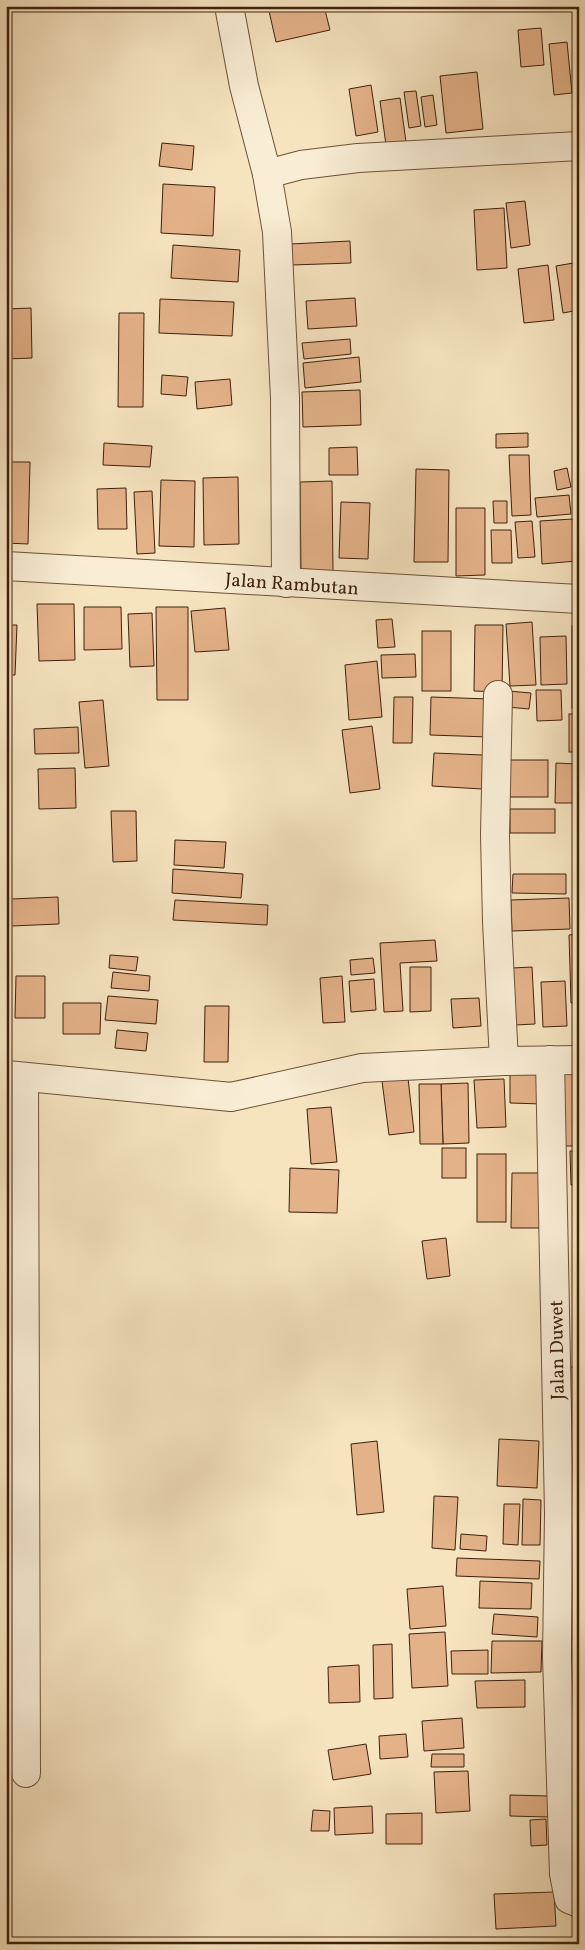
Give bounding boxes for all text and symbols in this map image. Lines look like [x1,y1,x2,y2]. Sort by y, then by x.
street label: Jalan Rambutan [224,567,360,603]
street label: Jalan Duwet [544,1299,572,1400]

